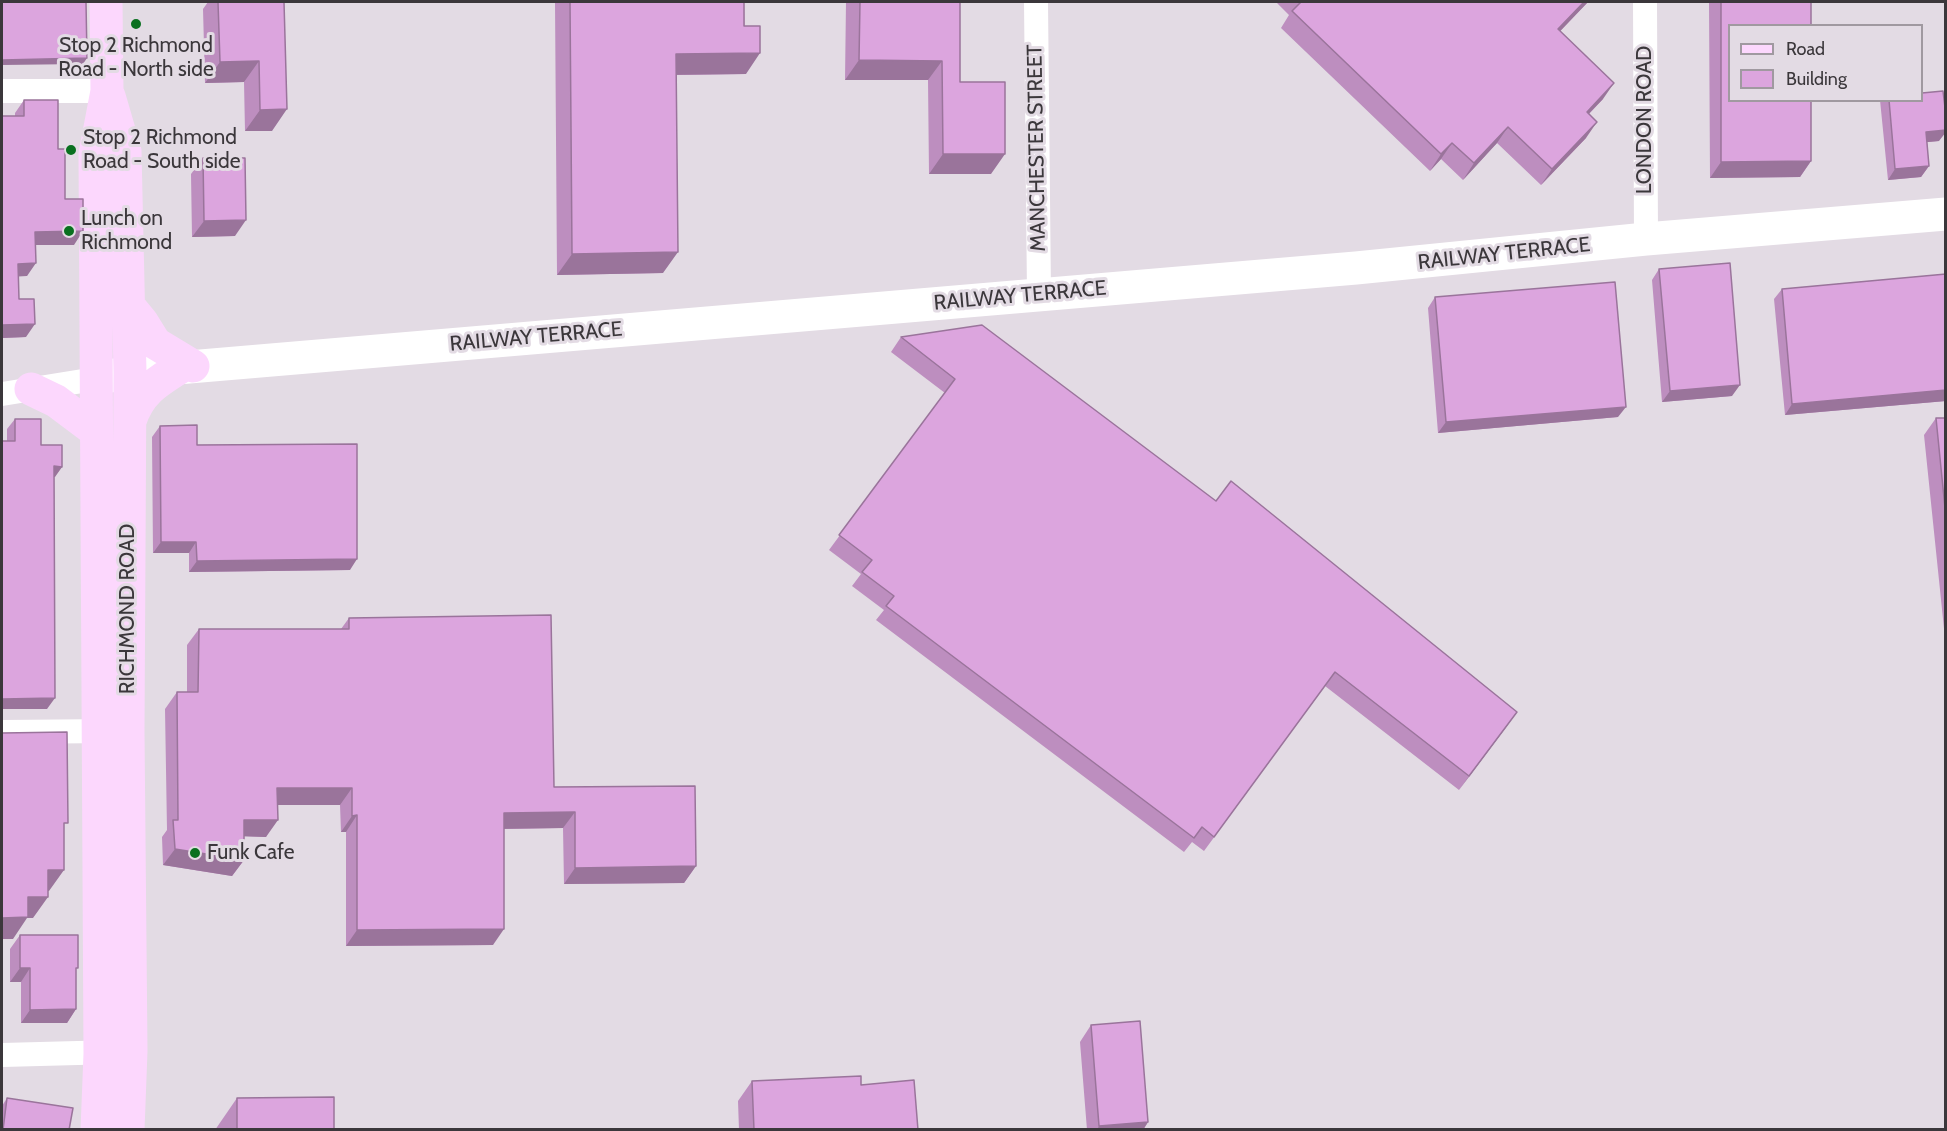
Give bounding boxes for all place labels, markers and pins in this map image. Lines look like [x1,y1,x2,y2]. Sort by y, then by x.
marker: Stop 2 Richmond Road - North side [129,17,143,31]
place label: Stop 2 Richmond Road - North side [58,33,214,83]
place label: Stop 2 Richmond Road - South side [83,125,240,175]
marker: Stop 2 Richmond Road - South side [64,143,78,157]
place label: Lunch on Richmond [81,206,172,256]
marker: Lunch on Richmond [62,224,76,238]
place label: Funk Cafe [207,840,294,866]
marker: Funk Cafe [188,846,202,860]

